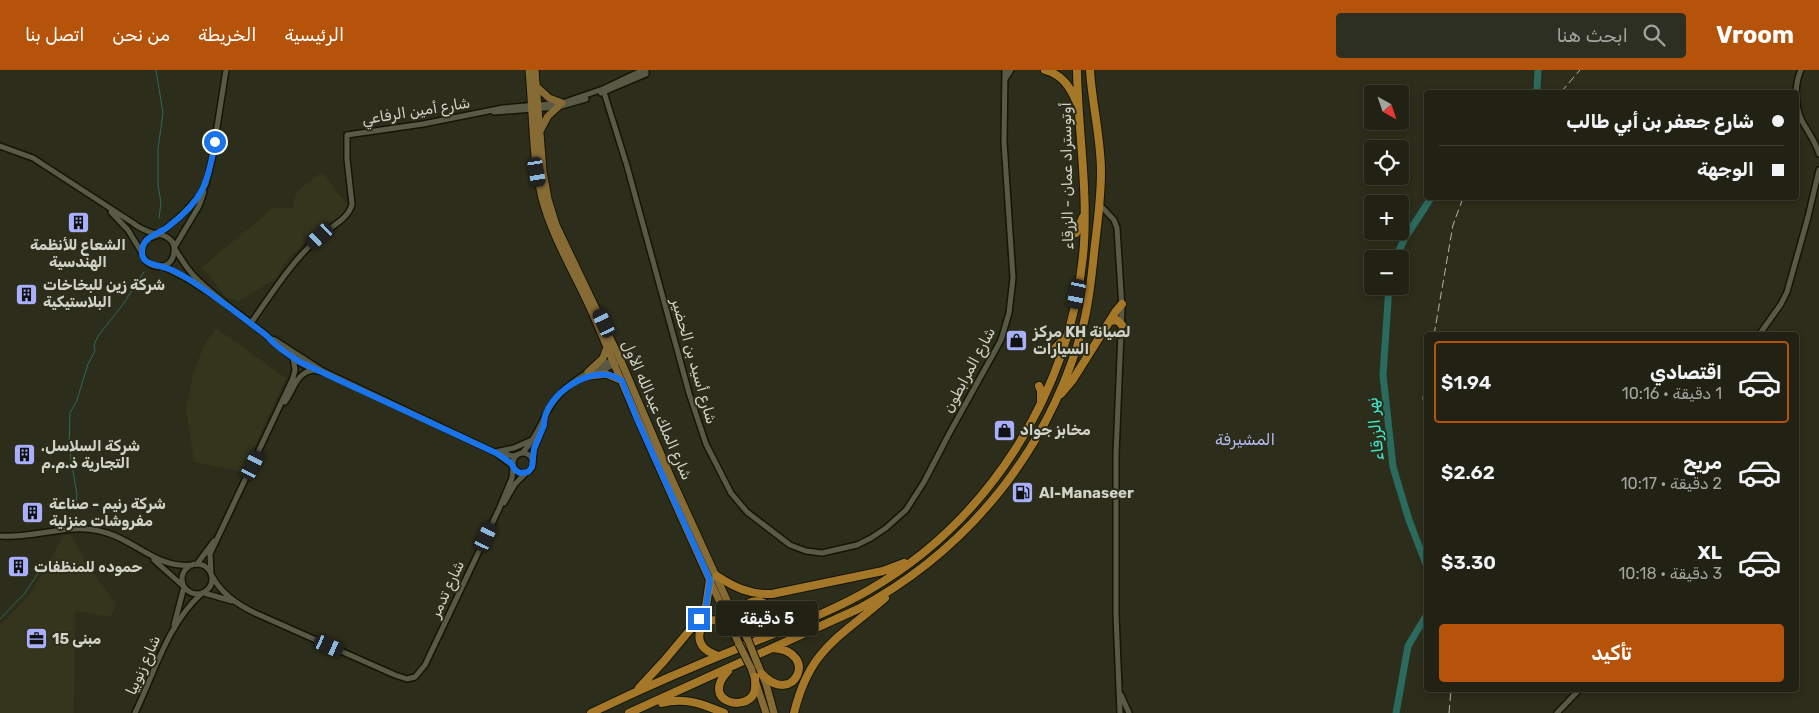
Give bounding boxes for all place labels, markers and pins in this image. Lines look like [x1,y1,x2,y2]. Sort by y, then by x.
building icon: الشعاع للأنظمة الهندسية [66,210,90,234]
place label: الشعاع للأنظمة الهندسية [30,236,126,271]
place label: شركة زين للبخاخات البلاستيكية [43,276,165,311]
building icon: شركة زين للبخاخات البلاستيكية [15,282,39,306]
place label: مركز KH لصيانة السيارات [1032,323,1131,358]
shop icon: مركز KH لصيانة السيارات [1005,329,1029,353]
shop icon: مخابز جواد [992,418,1016,442]
place label: مخابز جواد [1020,421,1091,439]
place label: .شركة السلاسل التجارية ذ.م.م [41,437,140,473]
building icon: .شركة السلاسل التجارية ذ.م.م [13,443,37,467]
fuel station icon: Al-Manaseer [1011,481,1035,505]
place label: Al-Manaseer [1039,484,1134,502]
place label: شركة رنيم - صناعة مفروشات منزلية [49,495,166,530]
building icon: شركة رنيم - صناعة مفروشات منزلية [21,501,45,525]
building icon: حموده للمنظفات [6,555,30,579]
place label: حموده للمنظفات [34,558,143,576]
office icon: مبنى 15 [24,627,48,651]
place label: مبنى 15 [52,630,101,648]

